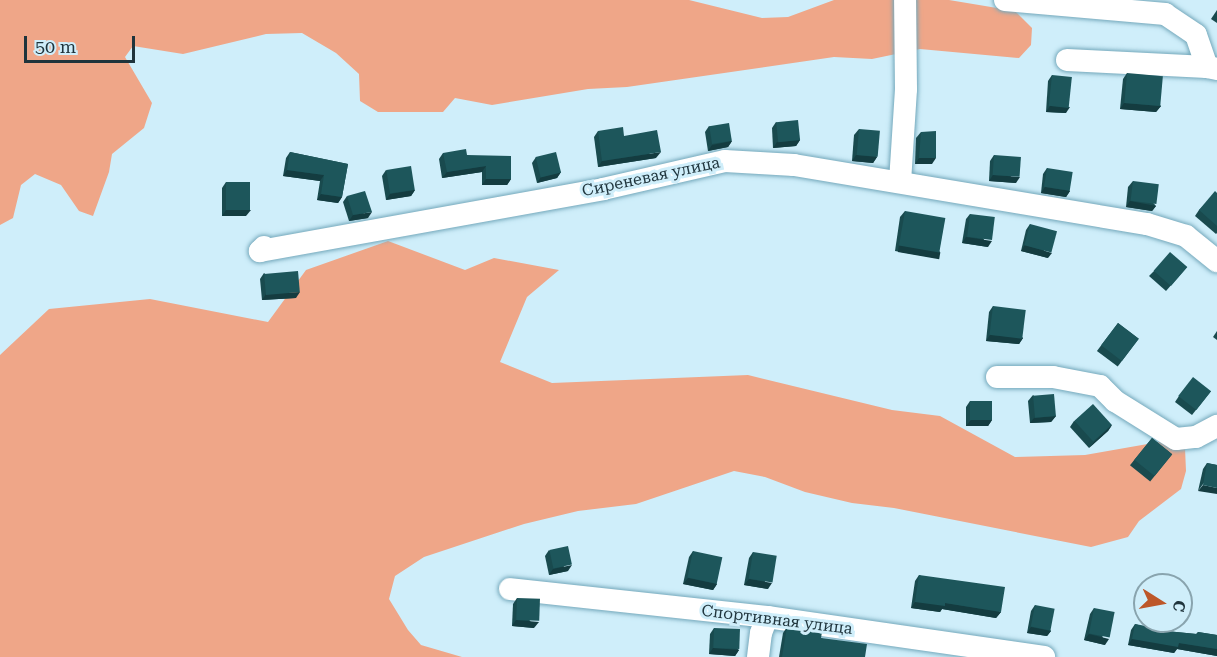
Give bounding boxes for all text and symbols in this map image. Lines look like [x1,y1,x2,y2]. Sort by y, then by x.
scale bar [27,24,138,62]
text: 50 m [35,36,76,57]
street label: Сиреневая улица [580,153,722,201]
north arrow [1133,573,1193,633]
text: С [1169,599,1190,613]
street label: Спортивная улица [700,601,854,639]

